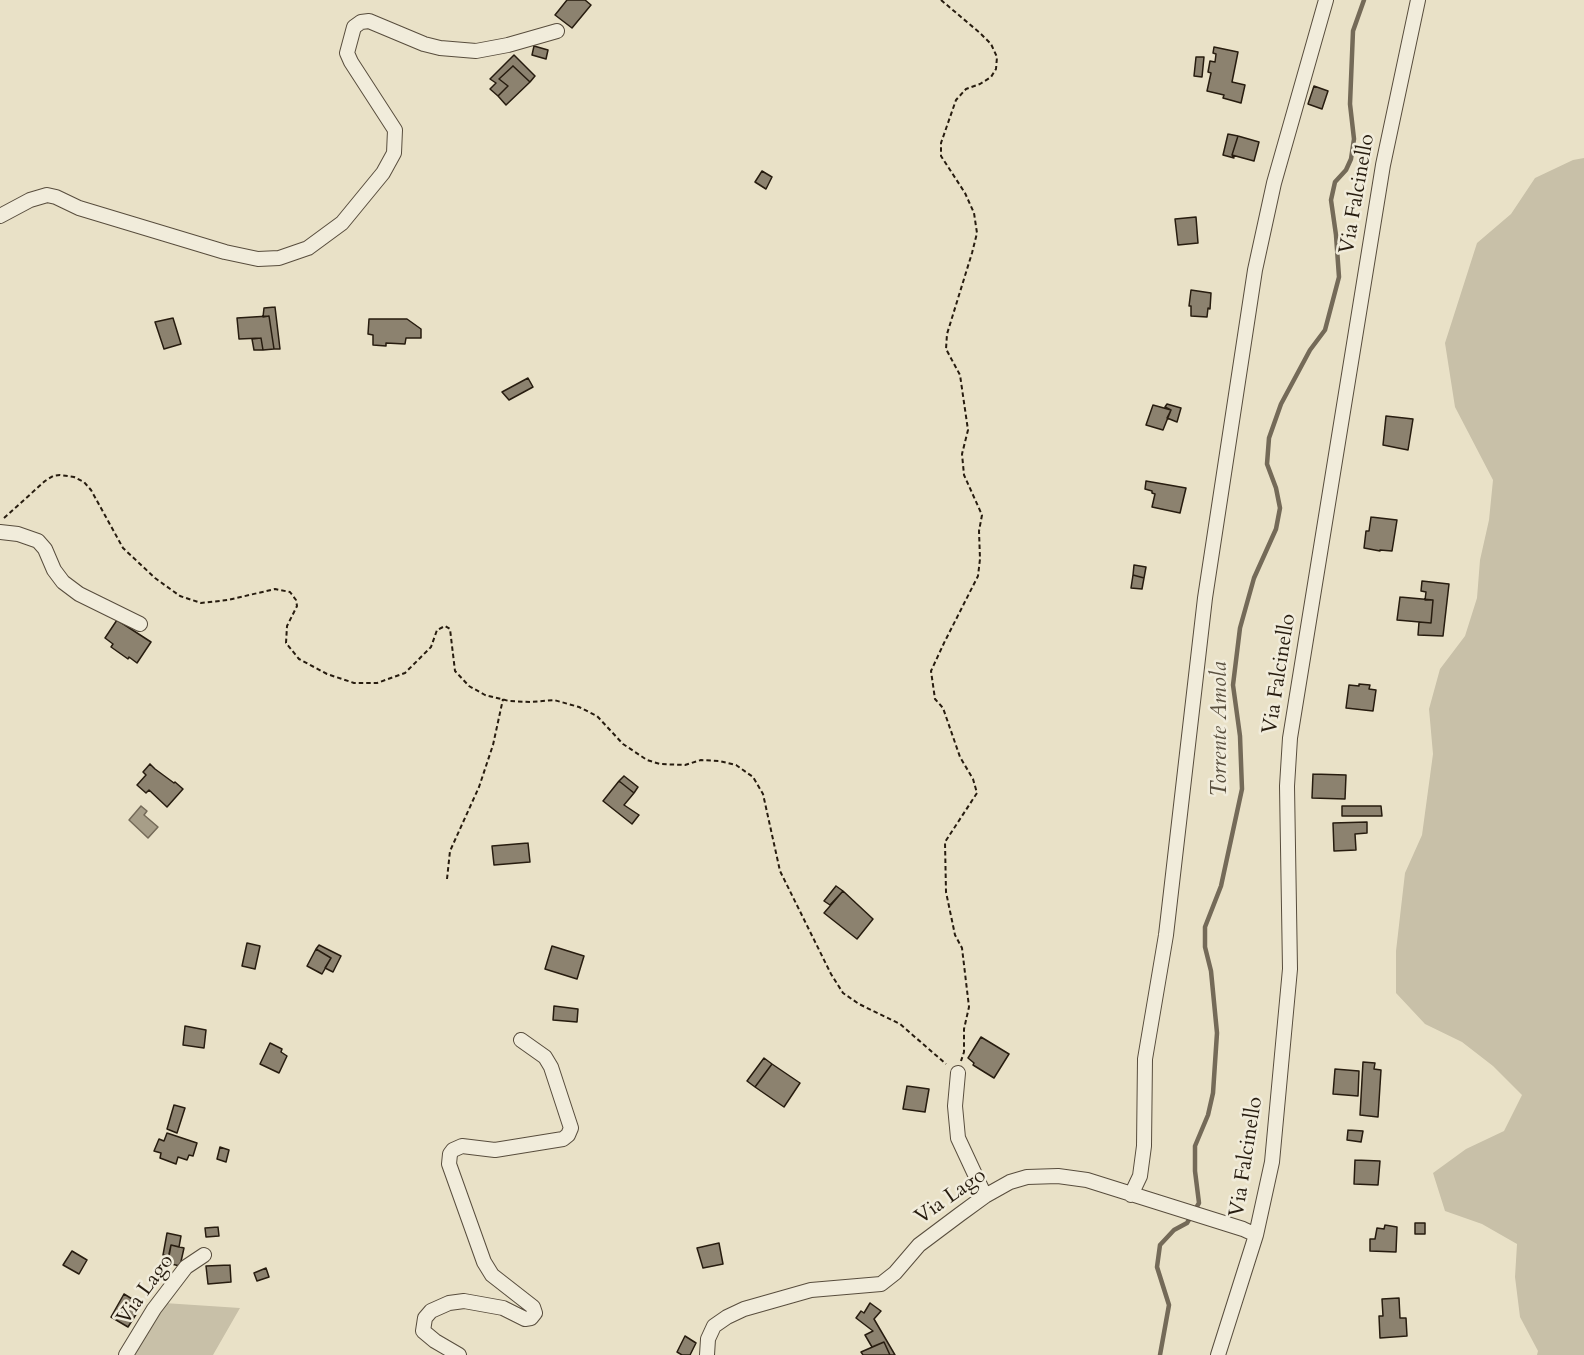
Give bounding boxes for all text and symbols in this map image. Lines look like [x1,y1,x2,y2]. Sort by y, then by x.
street label: Via Falcinello [1335,132,1381,256]
street label: Via Falcinello [1258,612,1302,736]
water label: Torrente Amola [1208,661,1234,797]
street label: Via Falcinello [1225,1095,1269,1219]
street label: Via Lago [911,1163,991,1231]
street label: Via Lago [112,1250,180,1330]

